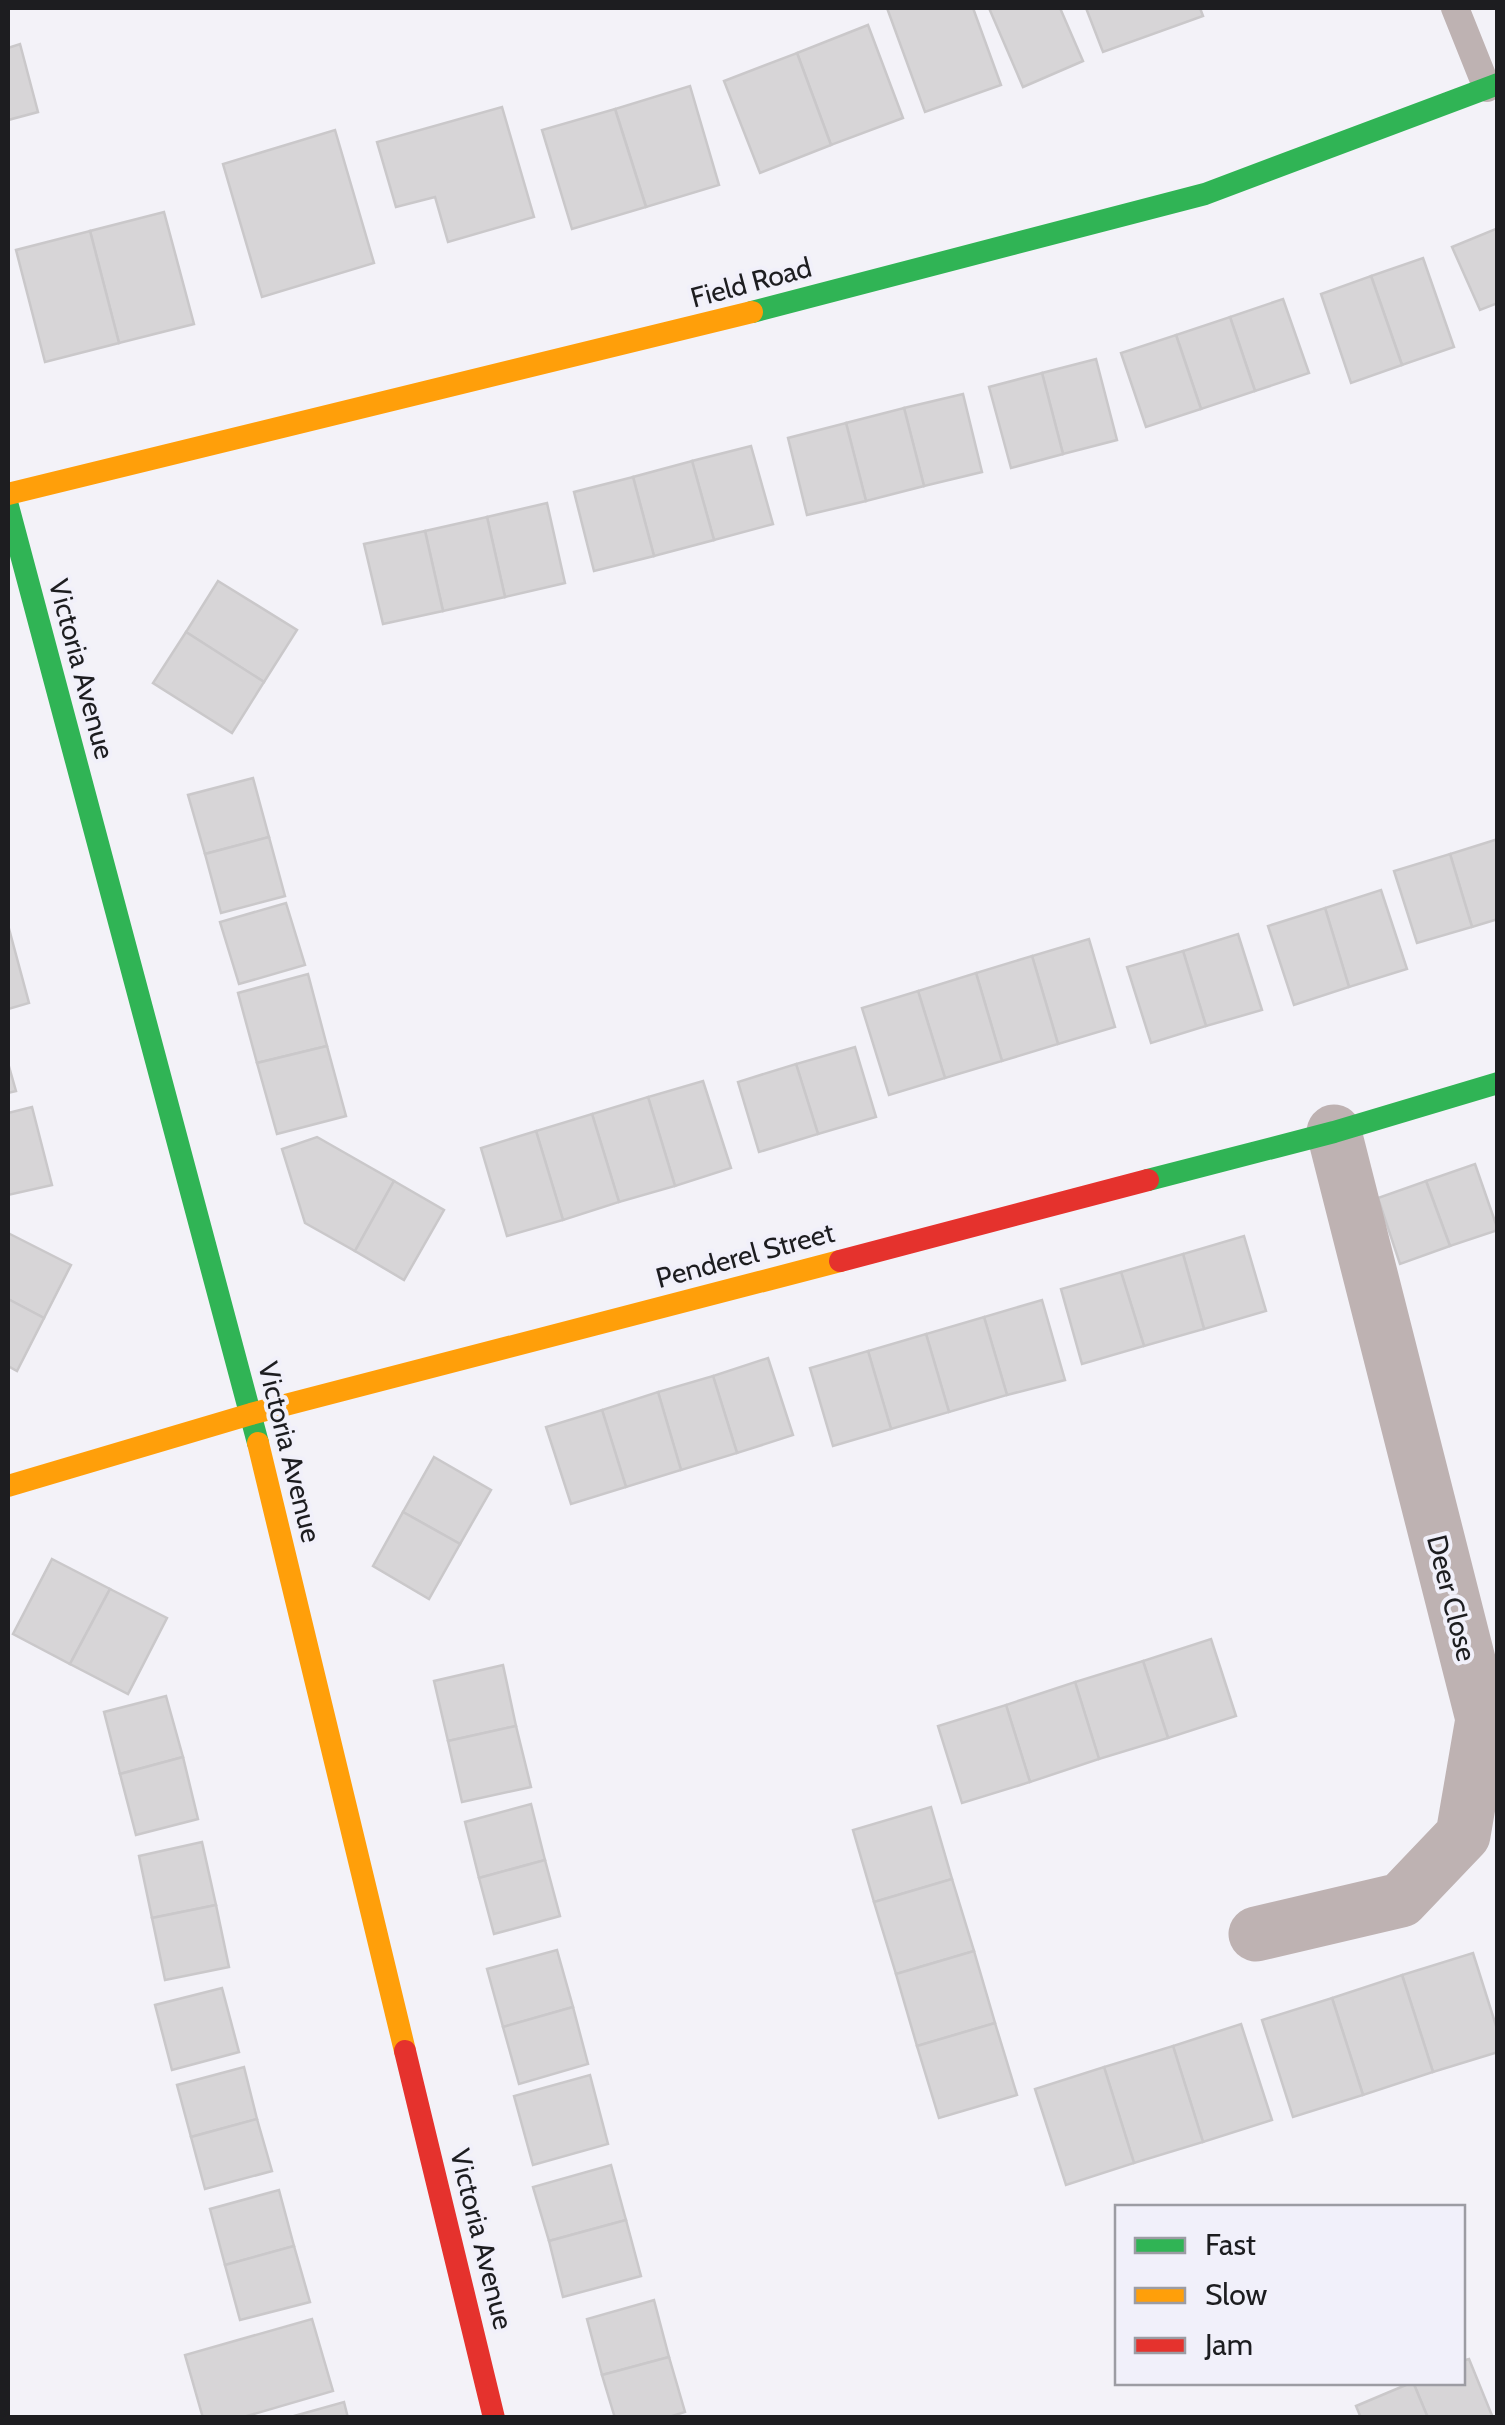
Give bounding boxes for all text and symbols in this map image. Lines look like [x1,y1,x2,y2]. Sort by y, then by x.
street label: Field Road [687,250,815,314]
street label: Victoria Avenue [42,575,122,763]
street label: Penderel Street [652,1215,838,1295]
street label: Victoria Avenue [251,1358,329,1546]
street label: Deer Close [1420,1531,1484,1665]
street label: Victoria Avenue [443,2145,521,2333]
legend [1115,2205,1465,2385]
text: Fast [1205,2226,1256,2263]
text: Slow [1205,2276,1268,2313]
text: Jam [1204,2326,1253,2363]

